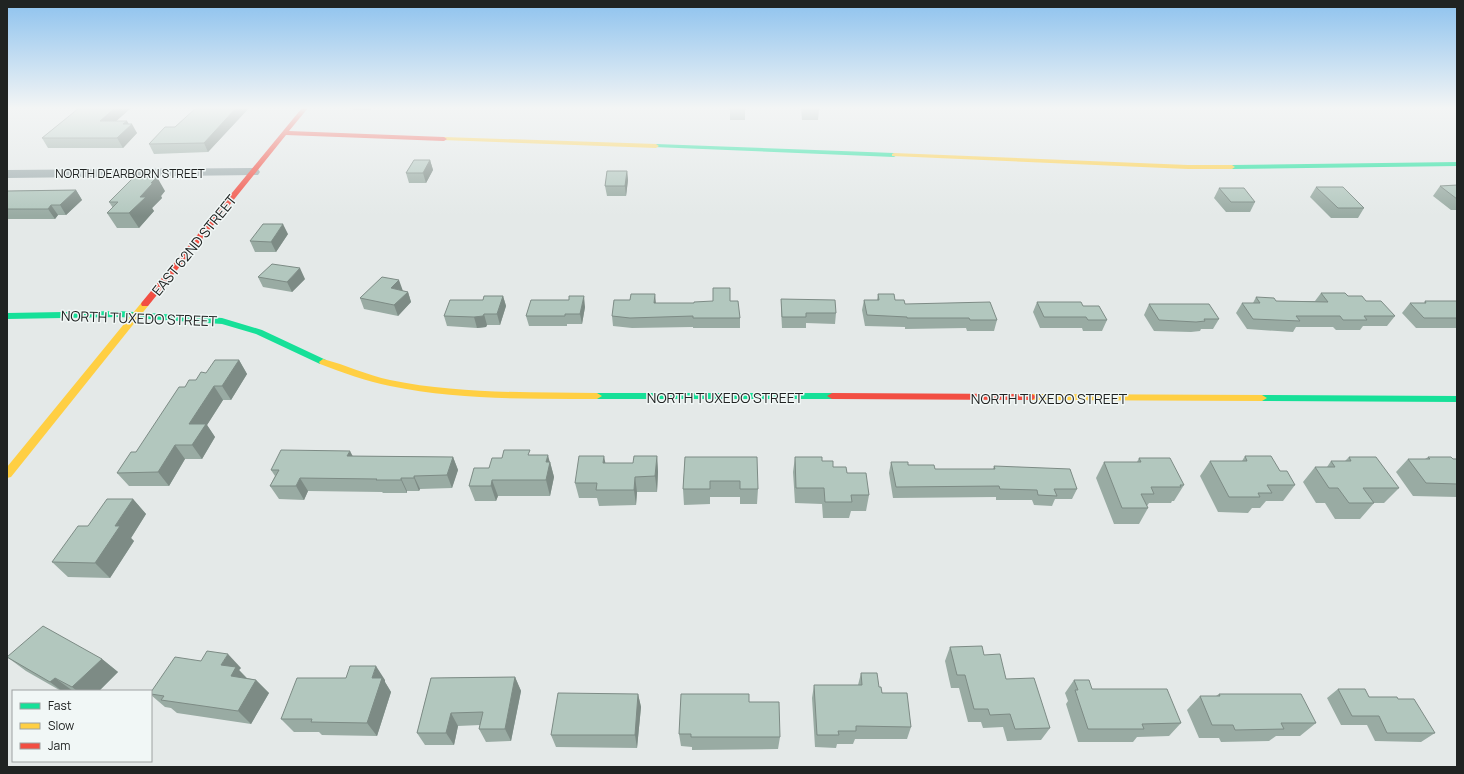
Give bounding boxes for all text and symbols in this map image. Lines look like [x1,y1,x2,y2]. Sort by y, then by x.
street label: NORTH DEARBORN STREET [55,165,206,182]
street label: EAST 62ND STREET [147,190,241,299]
street label: NORTH TUXEDO STREET [61,306,218,330]
street label: NORTH TUXEDO STREET [647,388,804,407]
street label: NORTH TUXEDO STREET [971,389,1128,408]
legend [12,690,152,762]
text: Fast [48,697,72,714]
text: Slow [48,717,74,734]
text: Jam [48,737,70,754]

